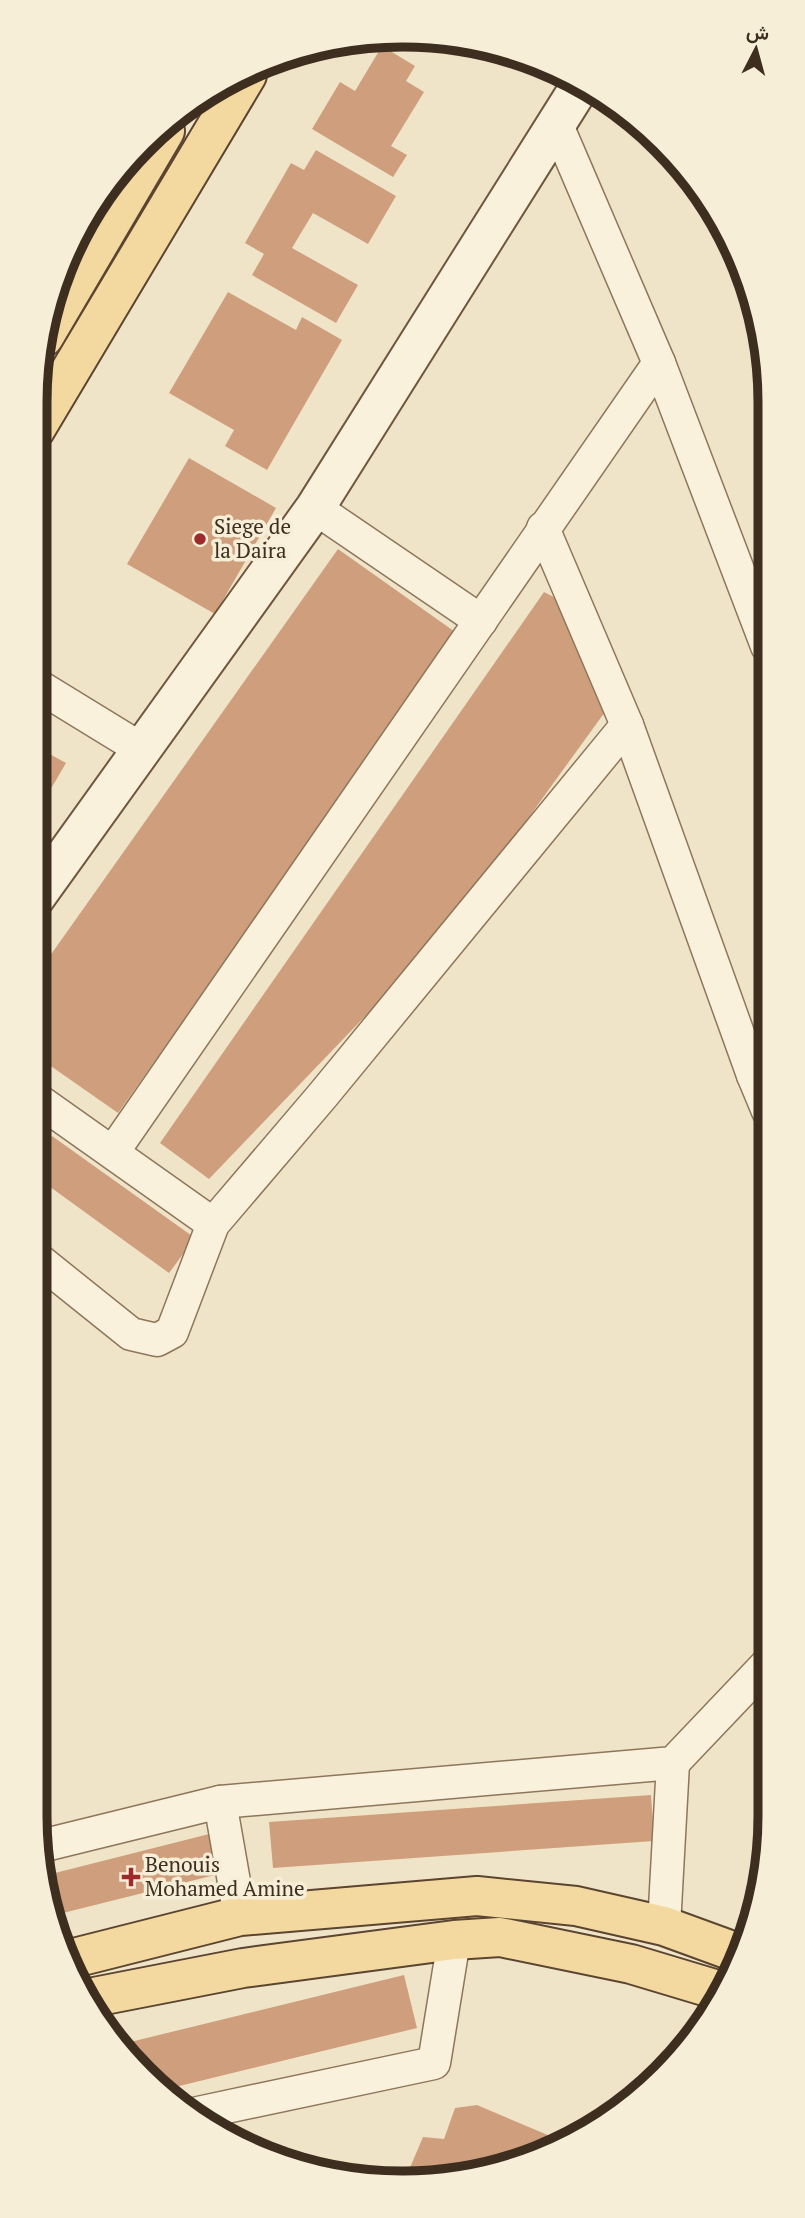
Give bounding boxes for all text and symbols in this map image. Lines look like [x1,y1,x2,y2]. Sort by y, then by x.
north arrow [721,14,791,84]
text: ش [745,18,771,45]
place label: Siege de la Daira [214,512,291,564]
marker: Siege de la Daira [192,531,208,547]
place label: Benouis Mohamed Amine [145,1850,305,1902]
marker: Benouis Mohamed Amine [123,1869,139,1885]

